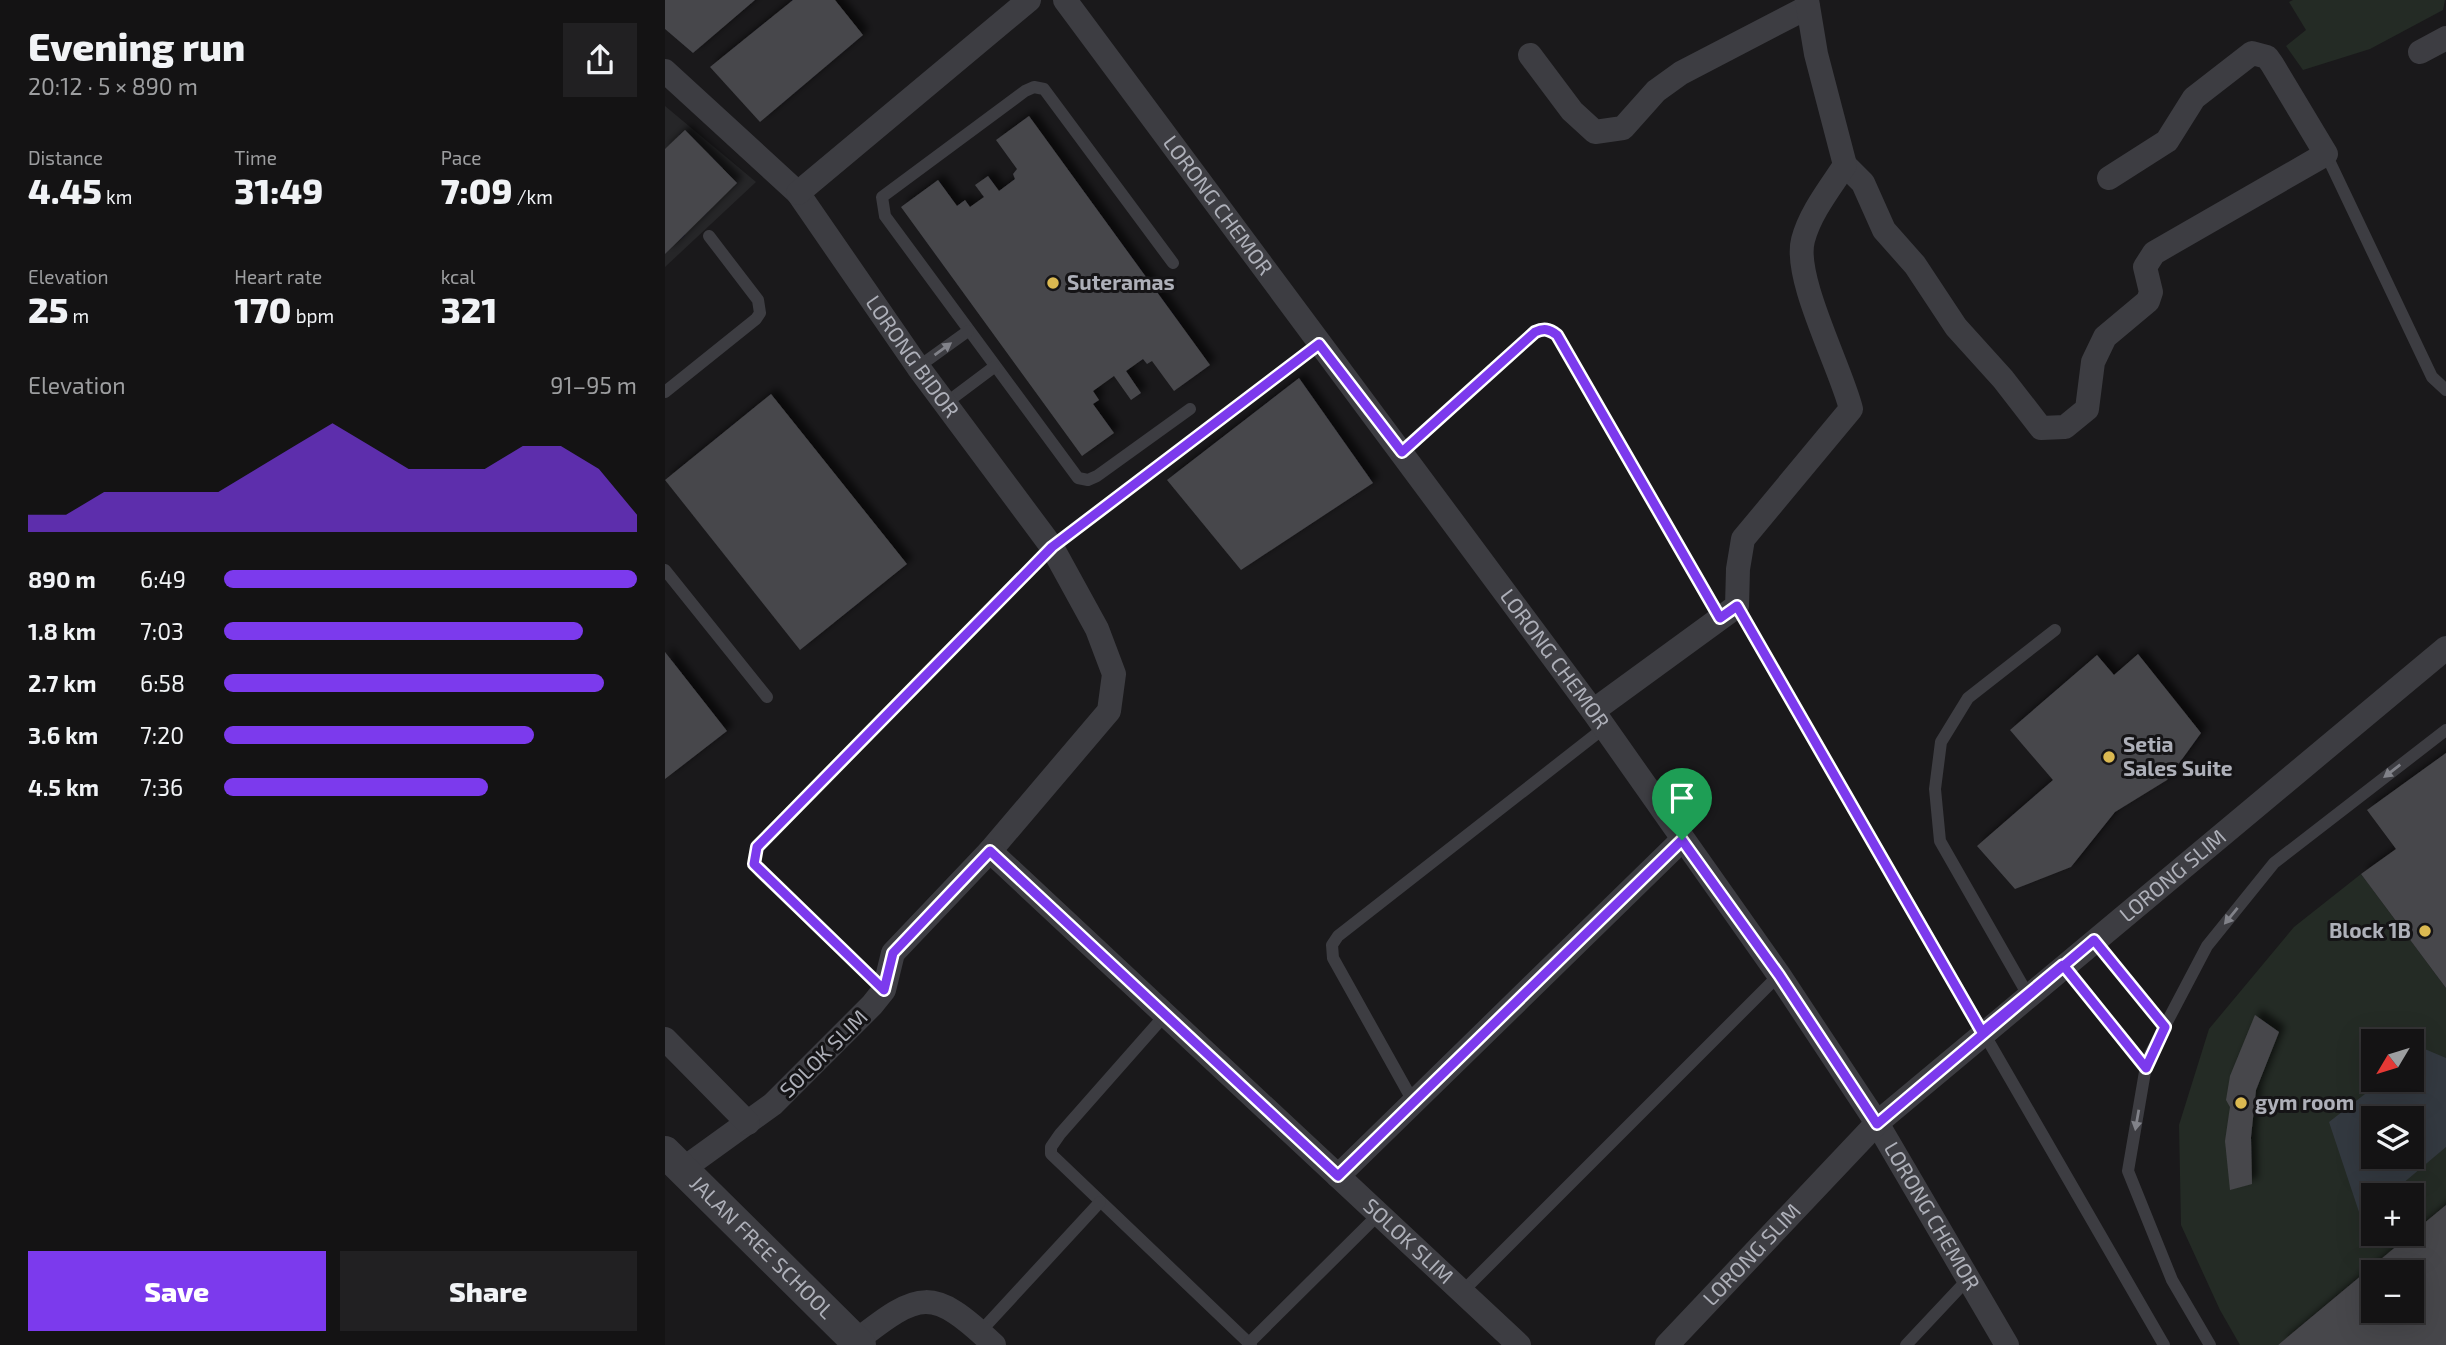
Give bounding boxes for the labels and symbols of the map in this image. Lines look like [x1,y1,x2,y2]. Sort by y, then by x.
street label: LORONG CHEMOR [1159,130,1279,279]
place label: Suteramas [1067,269,1175,294]
marker: Suteramas [1045,275,1061,291]
street label: LORONG BIDOR [861,290,965,422]
one-way arrow [934,342,952,356]
street label: LORONG CHEMOR [1496,584,1615,733]
place label: Setia Sales Suite [2123,731,2233,780]
marker: Setia Sales Suite [2101,749,2117,765]
one-way arrow [2383,764,2401,778]
pin [1652,768,1712,840]
street label: LORONG SLIM [2114,823,2230,926]
one-way arrow [2224,907,2239,925]
place label: Block 1B [2329,917,2411,942]
marker: Block 1B [2417,923,2433,939]
street label: SOLOK SLIM [774,1004,872,1102]
north arrow [2361,1029,2424,1092]
place label: gym room [2255,1089,2354,1115]
marker: gym room [2233,1095,2249,1111]
one-way arrow [2131,1109,2142,1131]
street label: LORONG CHEMOR [1880,1137,1986,1294]
street label: JALAN FREE SCHOOL [685,1170,840,1323]
street label: SOLOK SLIM [1359,1192,1459,1288]
street label: LORONG SLIM [1697,1198,1805,1310]

